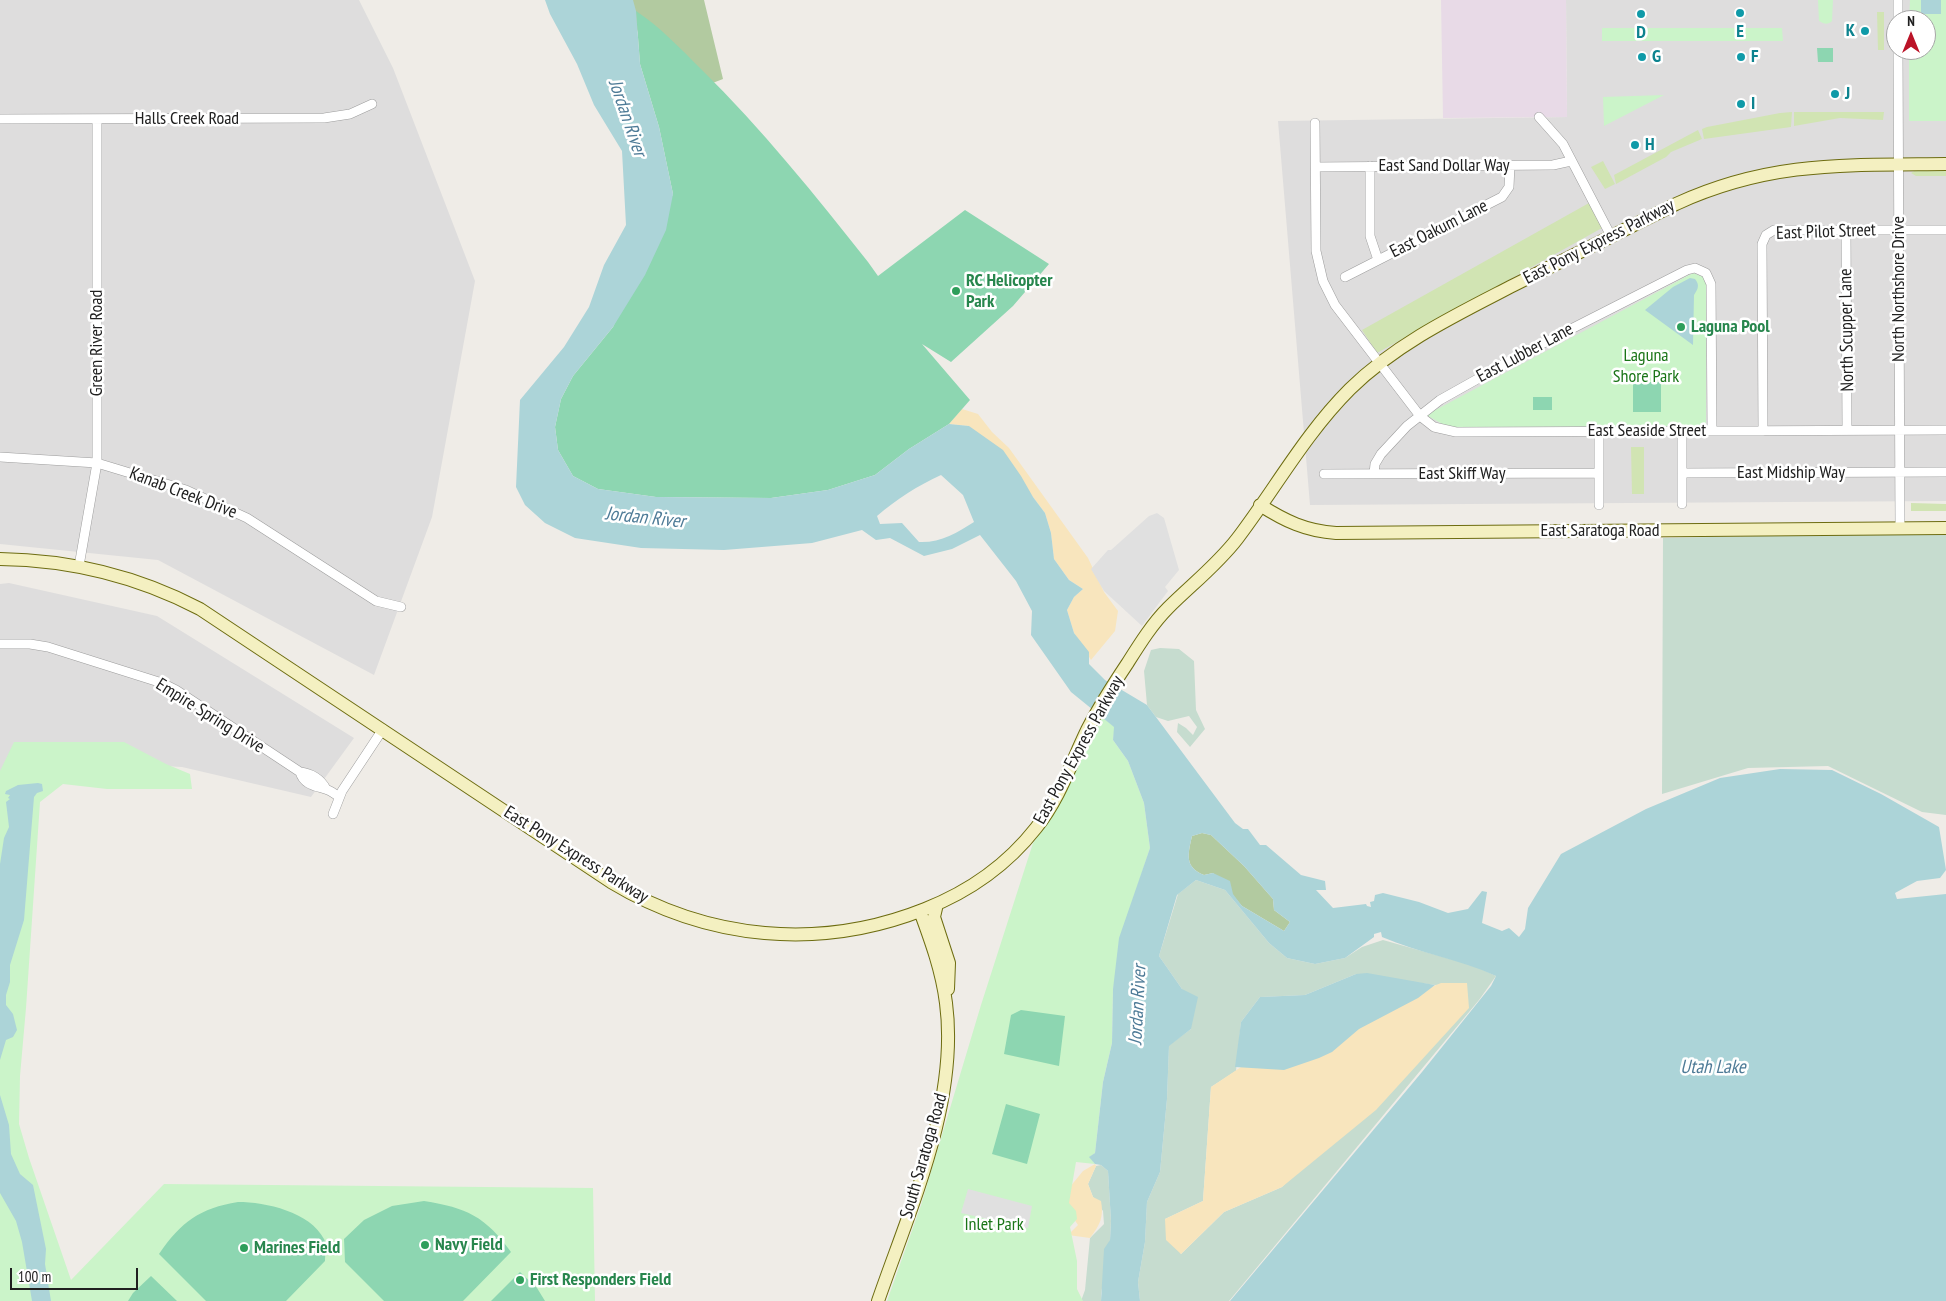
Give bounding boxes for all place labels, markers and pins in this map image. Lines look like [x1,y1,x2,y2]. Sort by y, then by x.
marker: E [1734,7,1746,19]
marker: D [1635,8,1647,20]
place label: K [1846,20,1855,42]
place label: E [1736,21,1744,43]
place label: D [1636,22,1646,44]
marker: K [1859,25,1871,37]
place label: G [1652,46,1661,68]
place label: F [1751,46,1759,68]
marker: G [1636,51,1648,63]
marker: F [1735,51,1747,63]
place label: J [1845,83,1850,105]
marker: J [1829,88,1841,100]
place label: I [1751,93,1755,115]
marker: I [1735,98,1747,110]
place label: H [1645,134,1655,156]
marker: H [1629,139,1641,151]
place label: RC Helicopter Park [966,270,1053,312]
marker: RC Helicopter Park [950,285,962,297]
place label: Laguna Pool [1691,316,1770,338]
marker: Laguna Pool [1675,321,1687,333]
place label: Navy Field [435,1234,503,1256]
place label: Marines Field [254,1237,340,1259]
marker: Navy Field [419,1239,431,1251]
marker: Marines Field [238,1242,250,1254]
place label: First Responders Field [530,1269,671,1291]
marker: First Responders Field [514,1274,526,1286]

